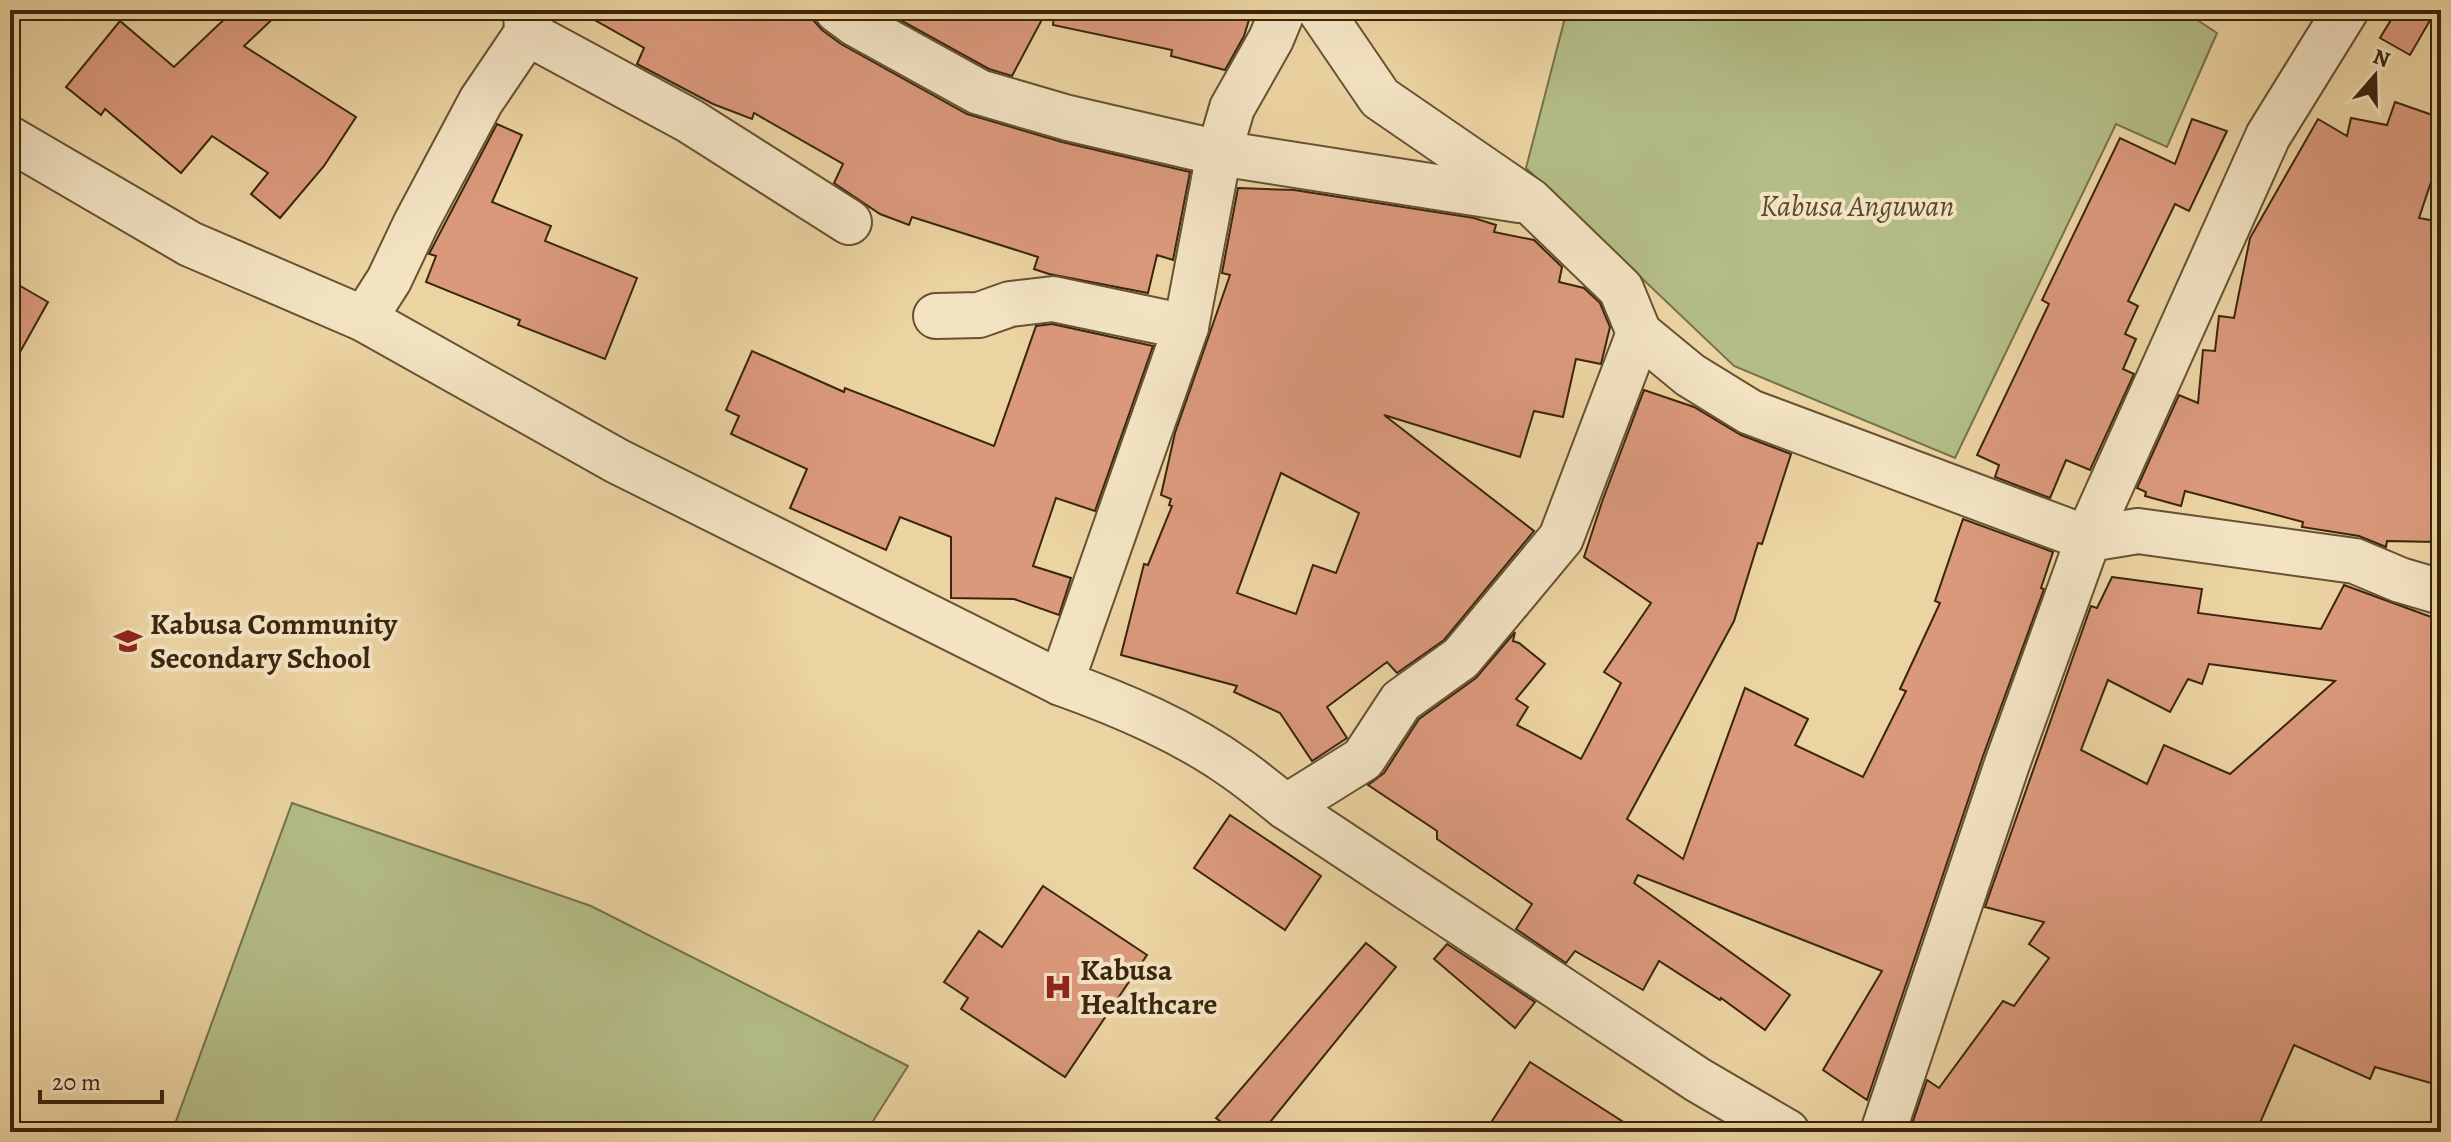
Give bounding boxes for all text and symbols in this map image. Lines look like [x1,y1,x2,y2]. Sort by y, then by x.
north arrow [2335,36,2415,116]
text: N [2369,41,2394,75]
park label: Kabusa Anguwan [1760,186,1954,226]
place label: Kabusa Community Secondary School [150,604,398,678]
school or university icon: Kabusa Community Secondary School [113,626,143,656]
place label: Kabusa Healthcare [1080,950,1217,1024]
hospital icon: Kabusa Healthcare [1043,972,1073,1002]
scale bar [40,1054,162,1104]
text: 20 m [52,1066,101,1098]

